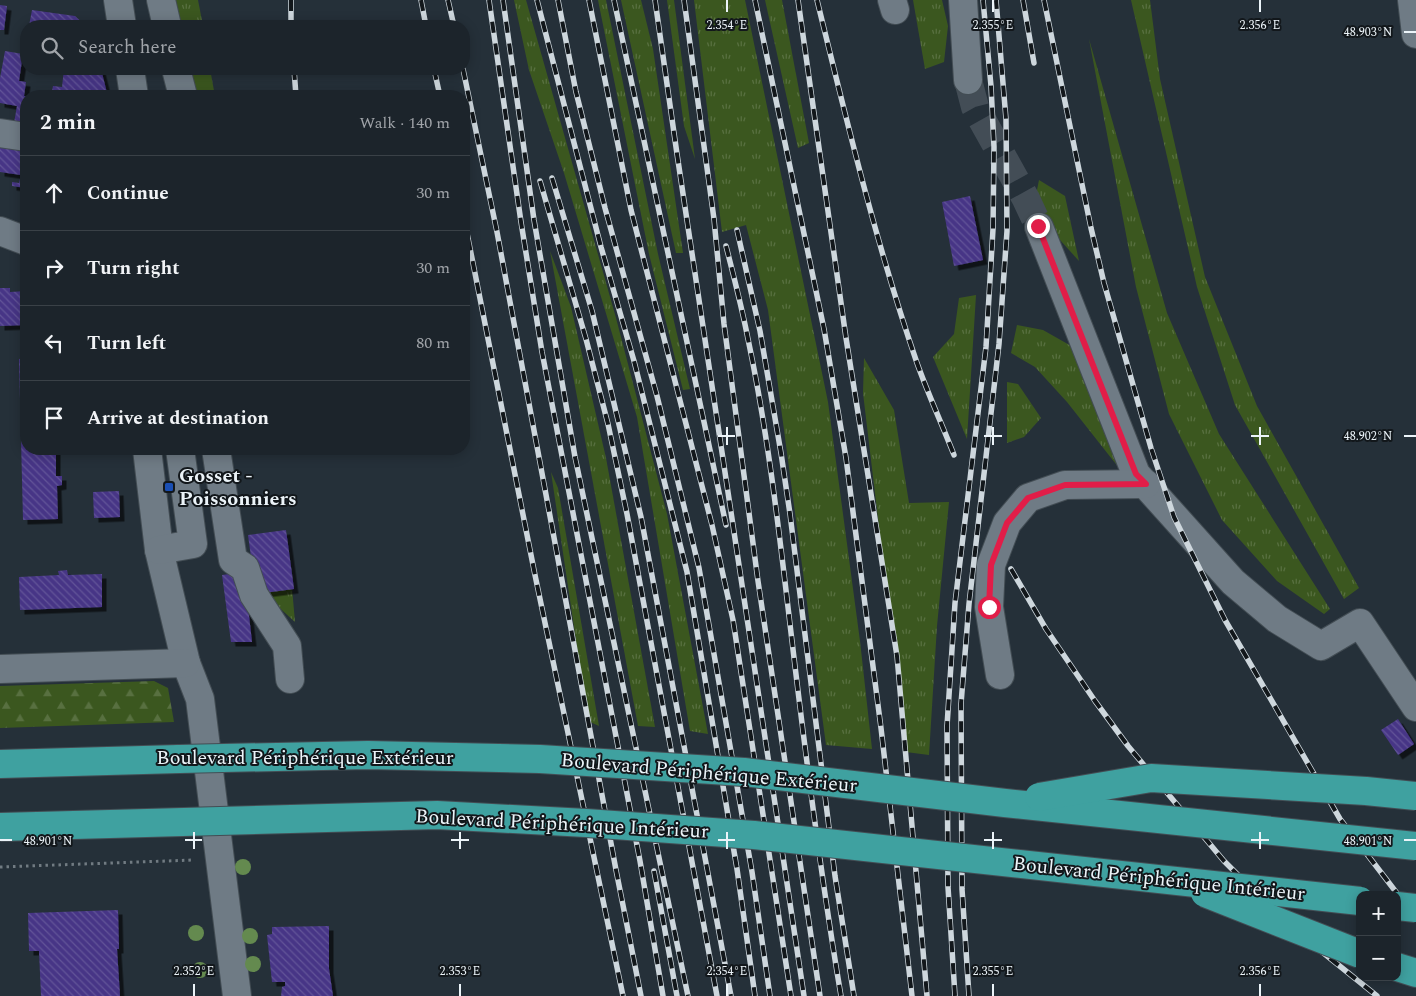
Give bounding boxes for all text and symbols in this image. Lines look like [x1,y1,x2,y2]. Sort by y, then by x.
text: 2.354°E [707,16,747,35]
text: 2.355°E [973,16,1013,35]
text: 2.356°E [1240,16,1280,35]
search box [20,20,470,75]
text: 48.903°N [1344,23,1392,42]
text: Search here [78,33,177,62]
icon: search [38,34,66,62]
text: 2 min [40,107,96,139]
text: Walk · 140 m [359,111,450,135]
icon: ahead [40,179,68,207]
text: Continue [87,179,169,208]
text: 30 m [416,181,450,205]
route end [1027,215,1050,238]
icon: right [40,254,68,282]
text: Turn right [87,254,180,283]
text: 30 m [416,256,450,280]
icon: left [40,329,68,357]
text: Turn left [87,329,166,358]
text: 80 m [416,331,450,355]
icon: arrive [40,404,68,432]
text: Arrive at destination [87,404,269,433]
text: 48.902°N [1344,427,1392,446]
place label: Gosset - Poissonniers [179,461,297,514]
marker: Gosset - Poissonniers [163,481,175,493]
route start [978,596,1001,619]
street label: Boulevard Périphérique Extérieur [156,743,454,773]
street label: Boulevard Périphérique Extérieur [560,745,858,801]
street label: Boulevard Périphérique Intérieur [414,801,710,847]
text: 48.901°N [24,832,72,851]
text: 48.901°N [1344,832,1392,851]
street label: Boulevard Périphérique Intérieur [1011,849,1307,909]
map controls [1356,891,1401,981]
button: + [1356,891,1401,936]
button: − [1356,936,1401,981]
text: 2.352°E [174,962,214,981]
text: 2.353°E [440,962,480,981]
text: 2.354°E [707,962,747,981]
text: 2.355°E [973,962,1013,981]
text: 2.356°E [1240,962,1280,981]

